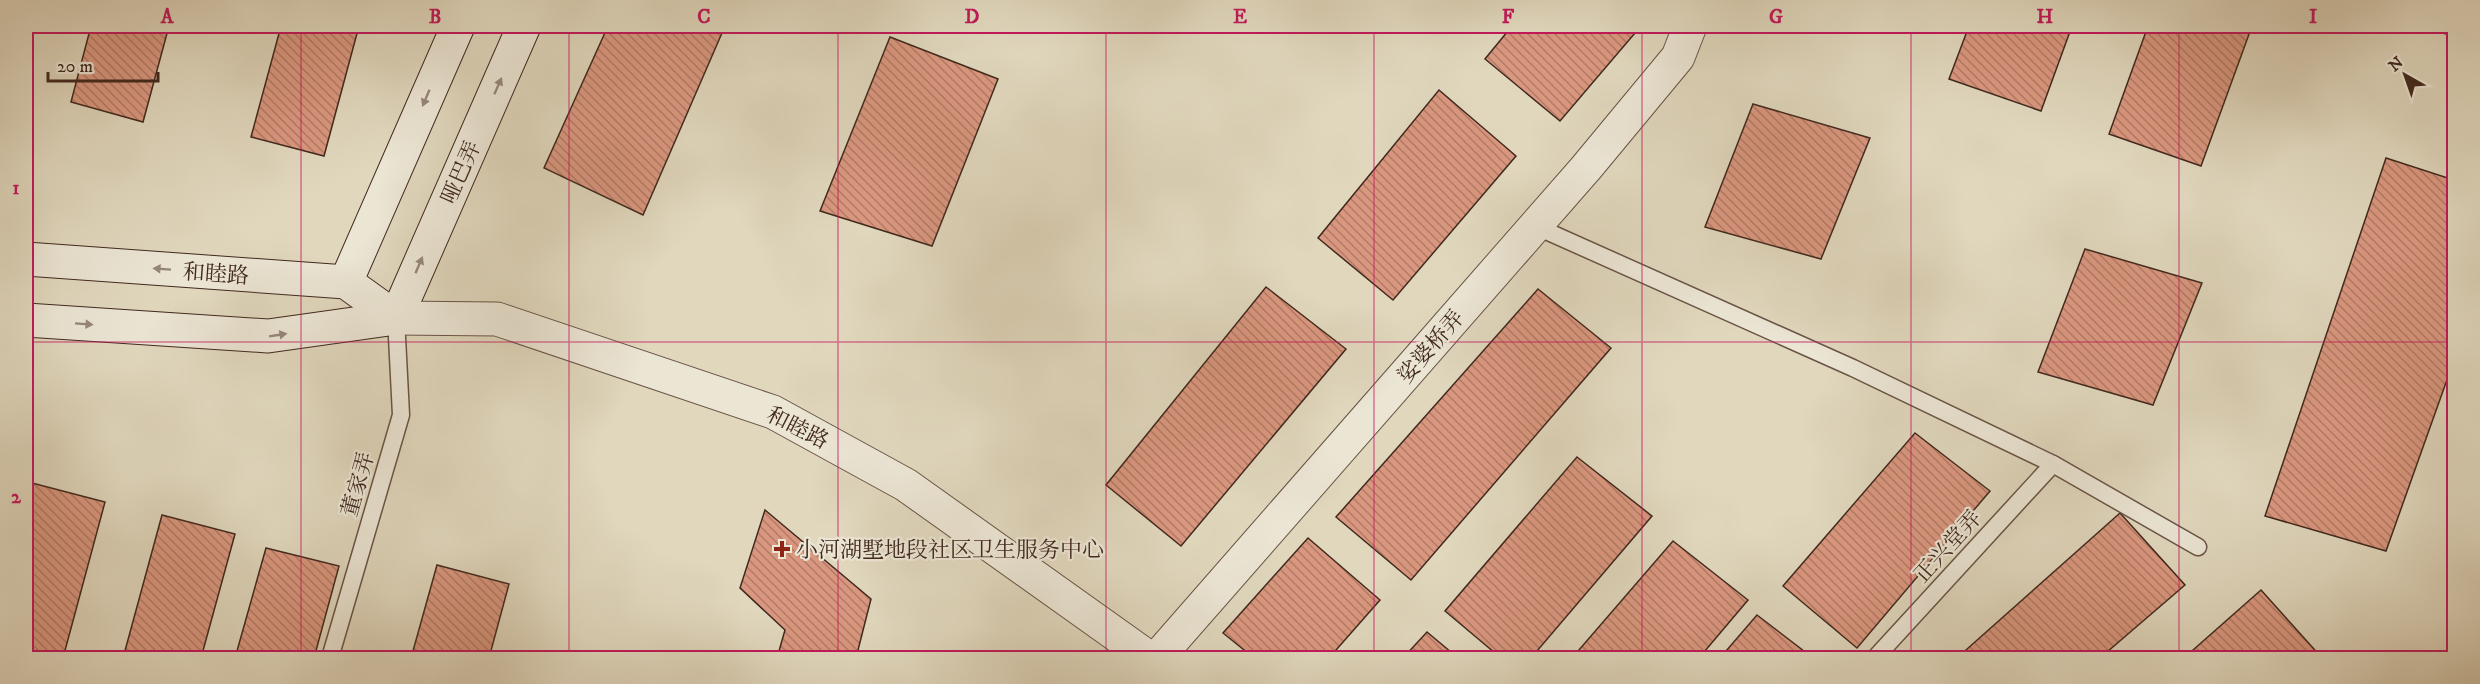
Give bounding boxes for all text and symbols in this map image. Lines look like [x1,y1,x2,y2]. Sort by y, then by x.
text: A [160,5,175,30]
text: B [429,5,441,30]
text: C [697,5,711,30]
text: D [965,5,980,30]
text: E [1233,5,1247,30]
text: F [1502,5,1515,30]
text: G [1769,5,1783,30]
text: H [2037,5,2054,30]
text: I [2309,5,2317,30]
scale bar [48,45,158,83]
north arrow [2375,45,2435,105]
text: N [2385,52,2407,76]
text: 20 m [57,56,93,78]
one-way arrow [493,77,503,95]
one-way arrow [421,90,431,108]
street label: 哑巴弄 [436,137,487,208]
text: 1 [12,176,20,201]
one-way arrow [414,255,424,273]
street label: 和睦路 [182,259,250,290]
one-way arrow [152,265,171,274]
street label: 娑婆桥弄 [1392,305,1470,389]
one-way arrow [74,319,93,328]
one-way arrow [269,330,288,339]
street label: 和睦路 [762,401,833,455]
street label: 董家弄 [336,449,381,520]
text: 2 [11,485,22,510]
street label: 正兴堂弄 [1909,505,1988,589]
place label: 小河湖墅地段社区卫生服务中心 [796,537,1104,564]
marker: 小河湖墅地段社区卫生服务中心 [773,540,791,558]

